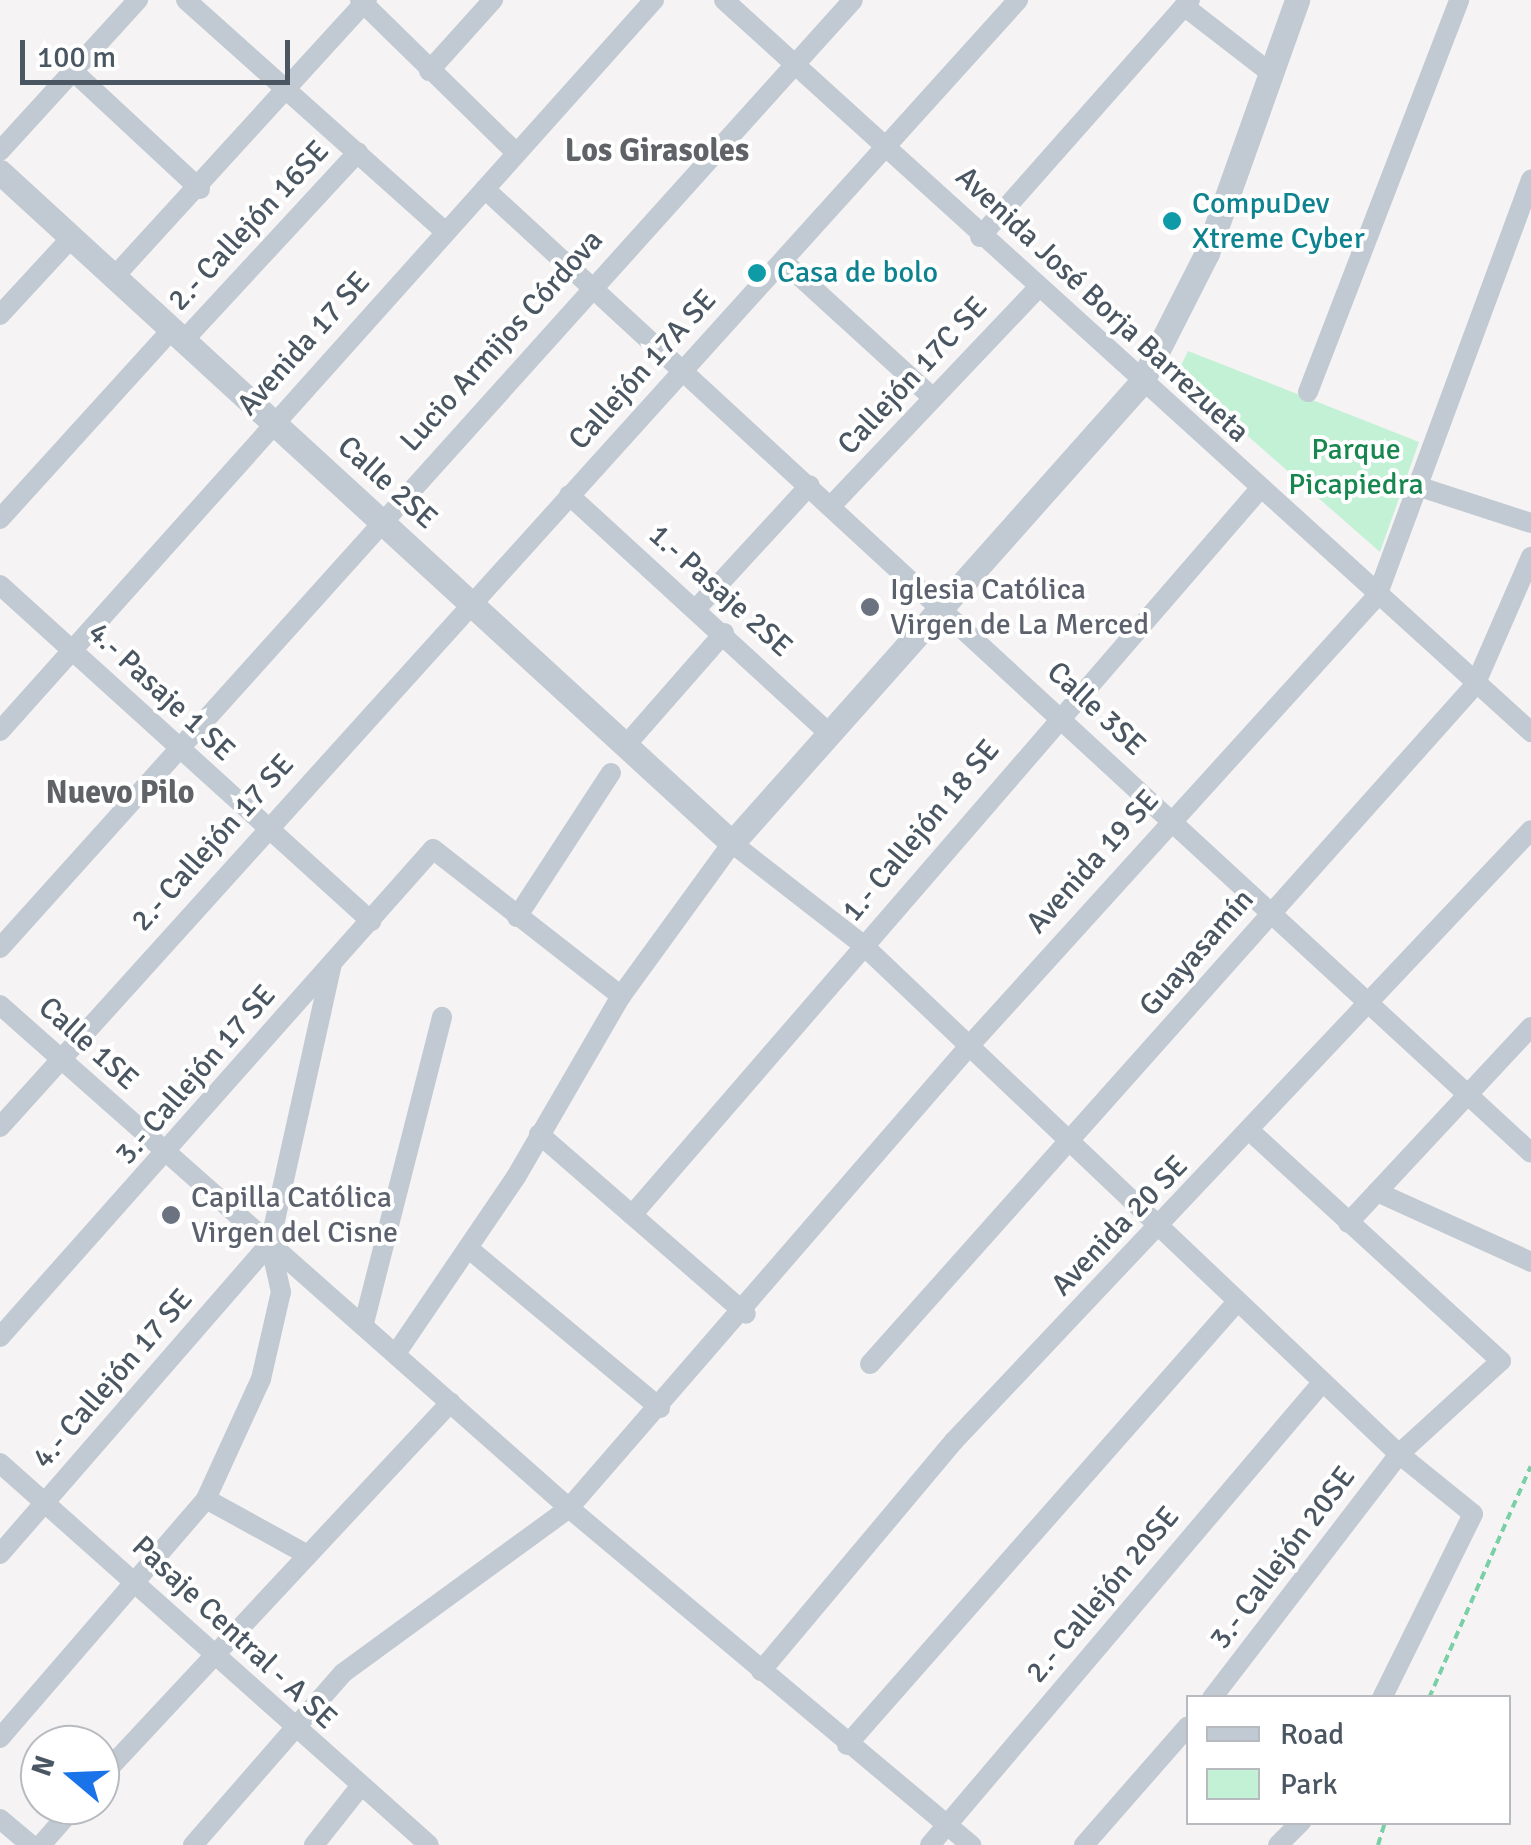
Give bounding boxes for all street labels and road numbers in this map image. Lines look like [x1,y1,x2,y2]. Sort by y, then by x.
street label: 2.- Callejón 16SE [161,134,337,318]
street label: Avenida José Borja Barrezueta [948,160,1256,450]
street label: Lucio Armijos Córdova [393,223,611,459]
street label: Avenida 17 SE [230,265,378,423]
street label: Callejón 17A SE [562,283,724,457]
street label: Callejón 17C SE [831,290,995,462]
street label: Calle 2SE [330,429,444,537]
street label: 1.- Pasaje 2SE [641,517,799,665]
street label: 4.- Pasaje 1 SE [80,615,242,769]
street label: Calle 3SE [1039,654,1153,764]
street label: 1.- Callejón 18 SE [835,733,1007,929]
street label: 2.- Callejón 17 SE [124,747,302,939]
street label: Avenida 19 SE [1019,783,1167,941]
street label: Guayasamín [1132,882,1262,1024]
street label: 3.- Callejón 17 SE [108,978,284,1172]
street label: Calle 1SE [31,990,145,1098]
street label: Avenida 20 SE [1044,1148,1196,1304]
street label: 4.- Callejón 17 SE [25,1282,201,1476]
street label: 3.- Callejón 20SE [1203,1460,1363,1656]
street label: 2.- Callejón 20SE [1019,1499,1187,1691]
street label: Pasaje Central - A SE [124,1529,344,1737]

